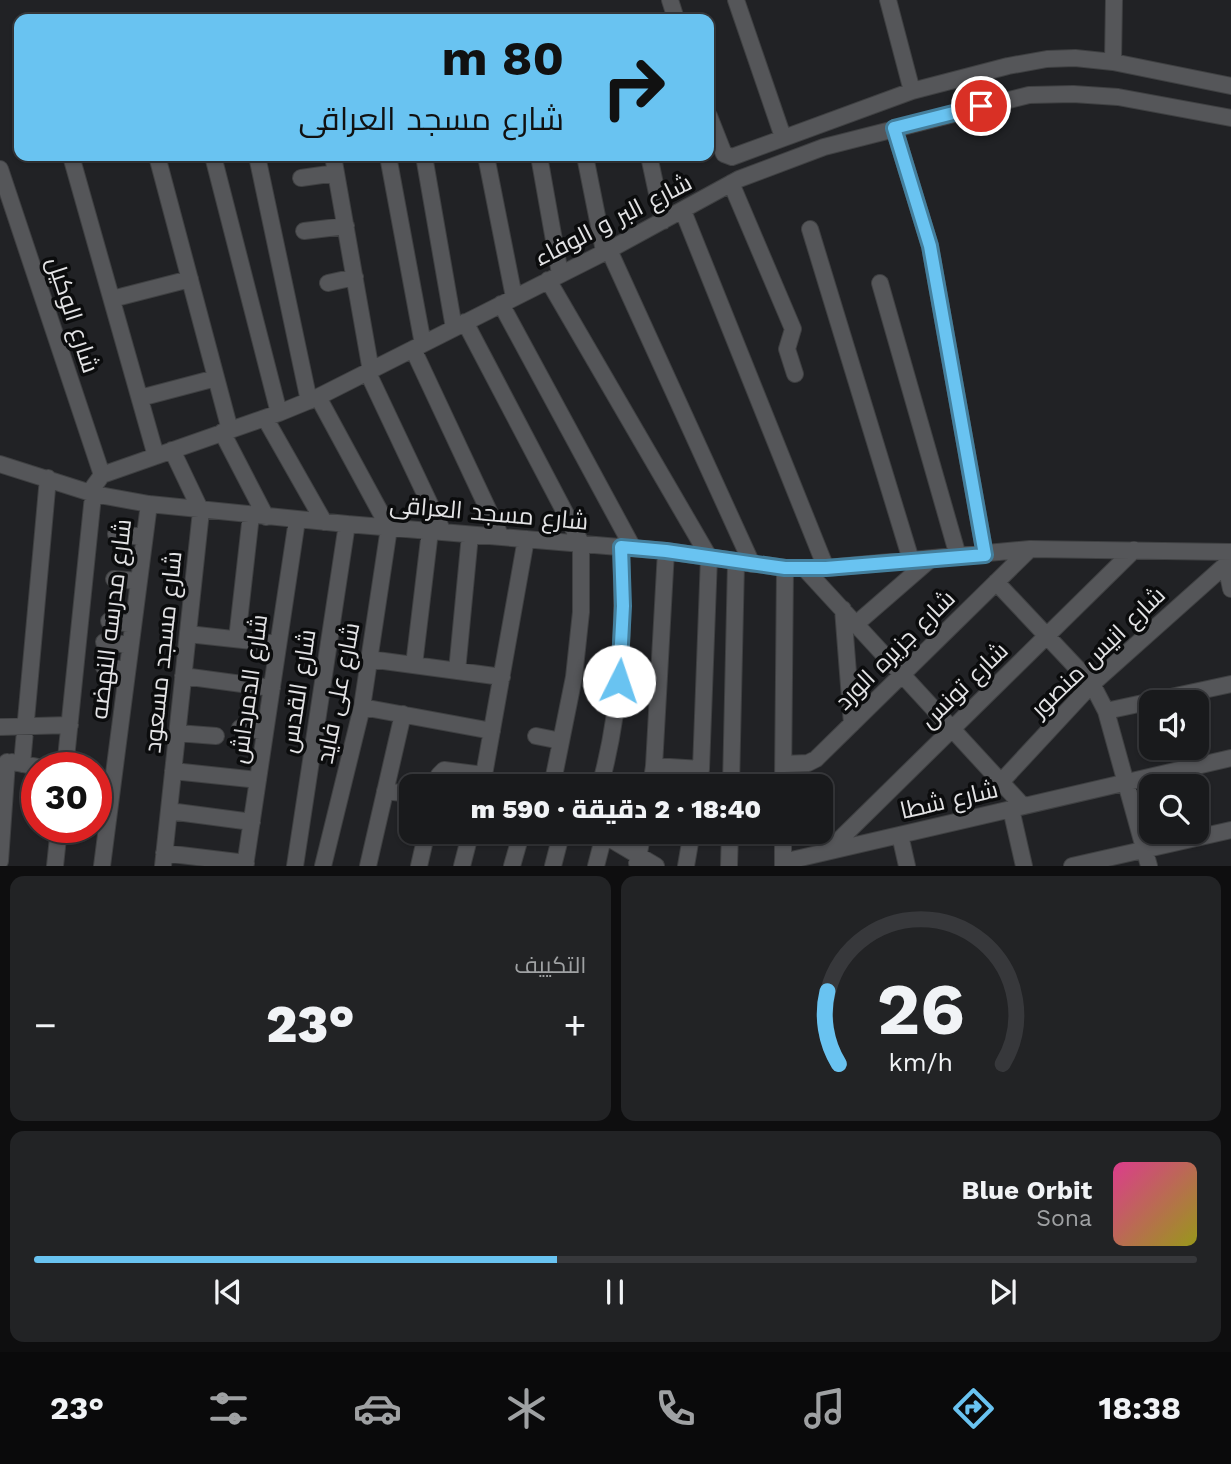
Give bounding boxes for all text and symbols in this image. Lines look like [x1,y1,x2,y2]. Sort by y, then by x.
text: 80 m [442,29,564,87]
icon: right [588,42,679,133]
pin [951,76,1011,136]
icon: arrive [962,87,1000,125]
text: شارع مسجد العراقى [298,100,564,138]
street label: شارع البر و الوفاء [530,168,697,274]
street label: شارع الوكيل [39,253,105,377]
street label: شارع مسجد العراقى [388,490,589,538]
street label: شارع مدرسه النهضه [85,517,139,721]
street label: شارع مسجد مسعود [138,550,190,755]
street label: شارع انيس منصور [1024,581,1172,726]
street label: شارع جزيره الورد [829,584,962,717]
street label: شارع الدمرداش [225,613,275,766]
street label: شارع على فايد [311,620,367,766]
street label: شارع القدس [274,627,324,755]
street label: شارع تونس [914,636,1015,735]
position arrow [582,644,656,718]
map controls [1139,690,1209,844]
button: sound [1139,690,1209,760]
speed limit sign: 30 [21,752,112,843]
button: search [1139,774,1209,844]
street label: شارع شطا [897,775,1001,827]
text: 18:40 · 2 دقيقة · 590 m [471,794,761,824]
text: التكييف [514,952,587,979]
text: 26 [877,967,965,1053]
text: 23° [266,994,355,1055]
text: − [34,1003,57,1047]
text: + [564,1003,587,1047]
text: km/h [889,1048,953,1077]
text: Blue Orbit [962,1175,1092,1205]
text: Sona [1036,1205,1092,1232]
icon: previous [209,1273,247,1311]
icon: pause [596,1273,634,1311]
icon: next [984,1273,1022,1311]
icon: filters [204,1384,253,1433]
icon: car [353,1384,402,1433]
icon: climate [502,1384,551,1433]
icon: phone [651,1384,700,1433]
icon: music [800,1384,849,1433]
icon: directions [949,1384,998,1433]
text: 23° [50,1389,104,1427]
text: 18:38 [1098,1389,1181,1427]

